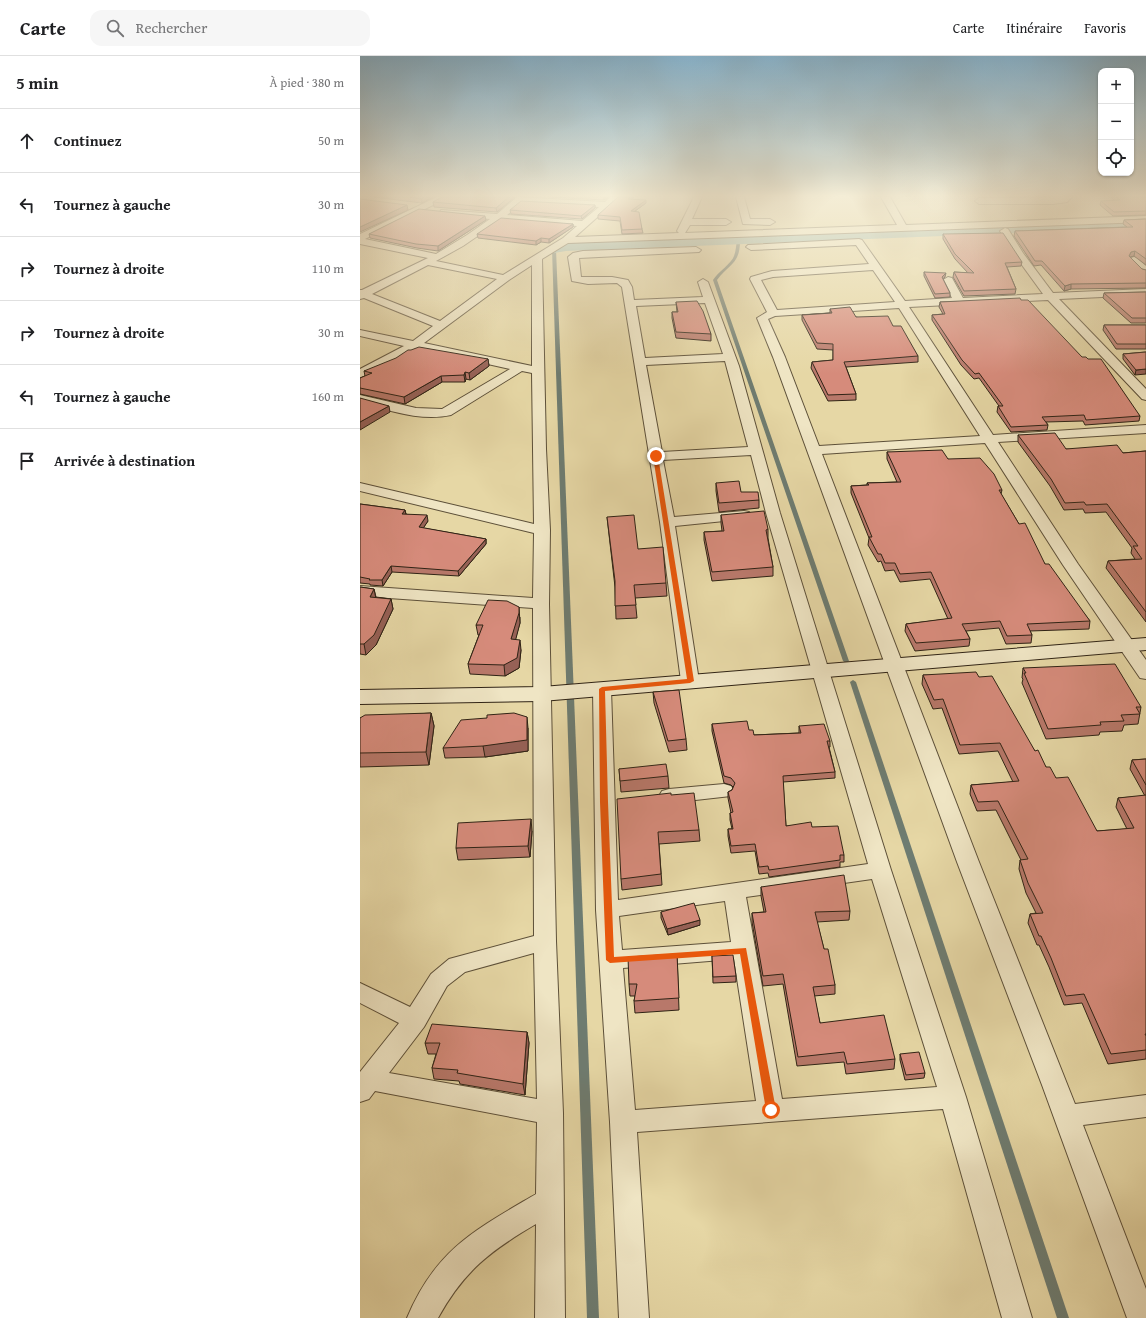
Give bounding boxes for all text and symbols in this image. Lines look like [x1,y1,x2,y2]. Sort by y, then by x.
search box [90,10,370,46]
text: Carte [20,14,66,42]
icon: search [104,17,126,39]
text: Rechercher [136,17,207,38]
text: Carte [953,18,984,38]
text: Itinéraire [1006,18,1062,38]
text: Favoris [1084,18,1126,38]
map controls [1098,68,1134,176]
button: + [1098,68,1134,104]
text: 5 min [16,70,58,95]
text: À pied · 380 m [269,73,344,92]
button: − [1098,104,1134,140]
icon: ahead [16,130,38,152]
text: Continuez [54,130,122,151]
text: 50 m [318,131,344,150]
button: locate [1098,140,1134,176]
icon: left [16,194,38,216]
text: Tournez à gauche [54,194,171,215]
text: 30 m [318,195,344,214]
icon: right [16,258,38,280]
text: Tournez à droite [54,258,164,279]
text: 110 m [312,259,344,278]
icon: right [16,322,38,344]
text: Tournez à droite [54,322,164,343]
text: 30 m [318,323,344,342]
icon: left [16,386,38,408]
text: Tournez à gauche [54,386,171,407]
text: 160 m [312,387,344,406]
route end [647,447,665,465]
icon: arrive [16,450,38,472]
text: Arrivée à destination [54,450,195,471]
route start [762,1101,780,1119]

